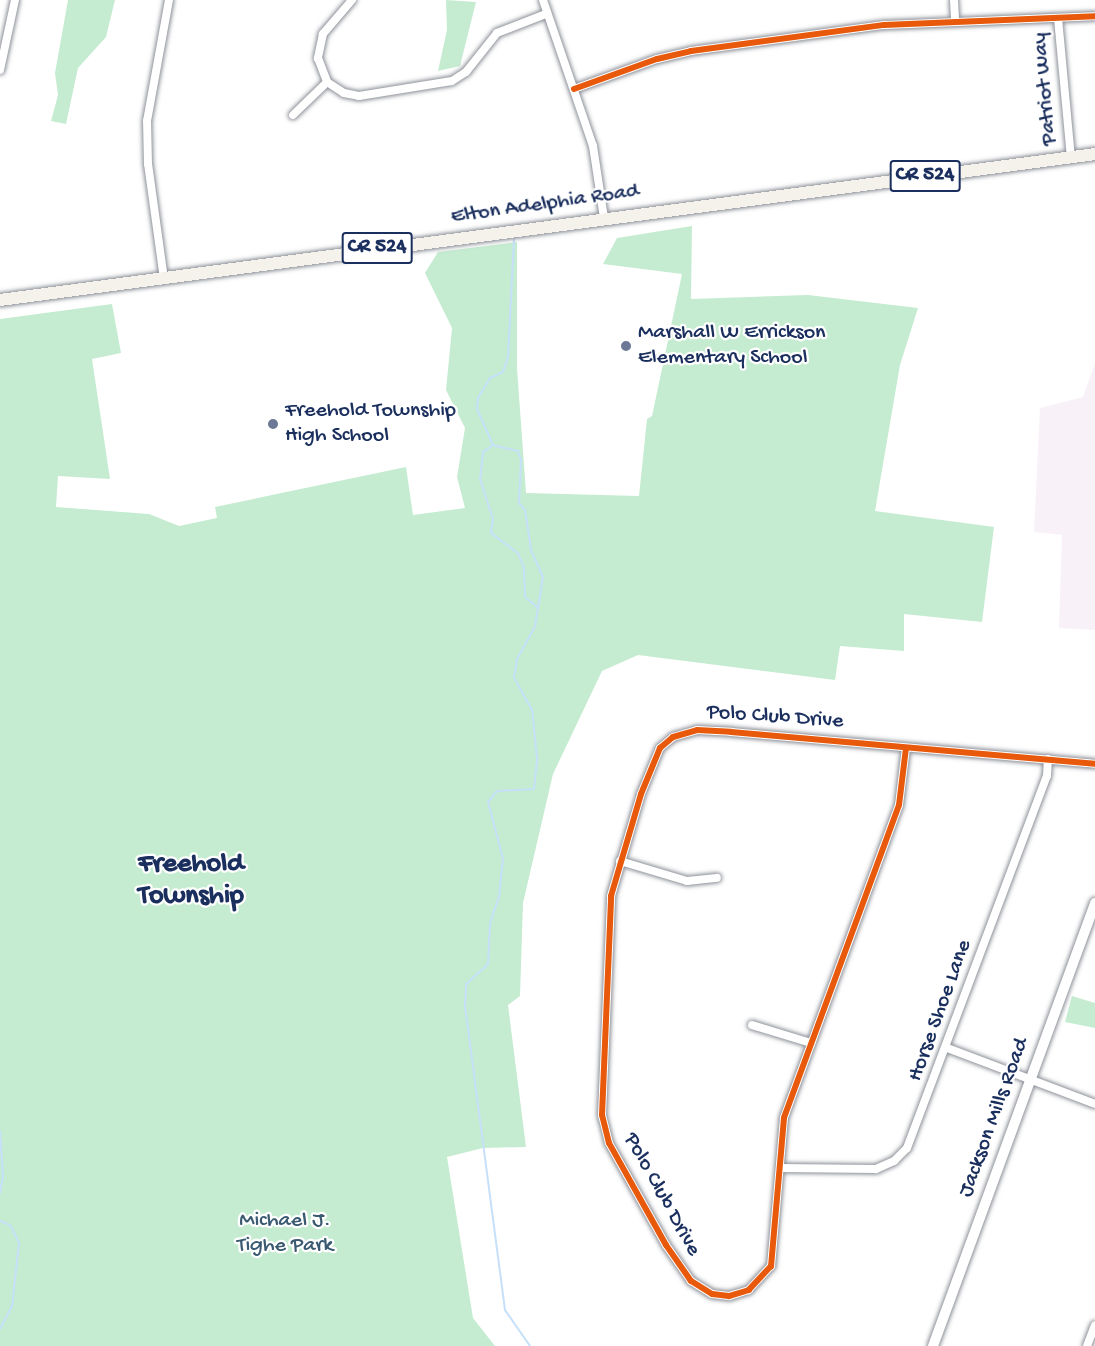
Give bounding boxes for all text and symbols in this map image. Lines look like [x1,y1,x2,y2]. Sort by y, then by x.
street label: Patriot Way [1028,31,1064,147]
road number: CR 524 [889,158,961,194]
street label: Elton Adelphia Road [449,179,641,231]
road number: CR 524 [341,230,413,266]
place label: Marshall W Errickson Elementary School [638,320,826,372]
marker: Marshall W Errickson Elementary School [619,339,633,353]
place label: Freehold Township High School [285,398,456,450]
marker: Freehold Township High School [266,417,280,431]
street label: Polo Club Drive [706,700,844,736]
district label: Freehold Township [138,848,244,914]
street label: Horse Shoe Lane [903,937,979,1085]
street label: Jackson Mills Road [954,1035,1036,1201]
street label: Polo Club Drive [616,1129,706,1261]
park label: Michael J. Tighe Park [237,1208,333,1260]

